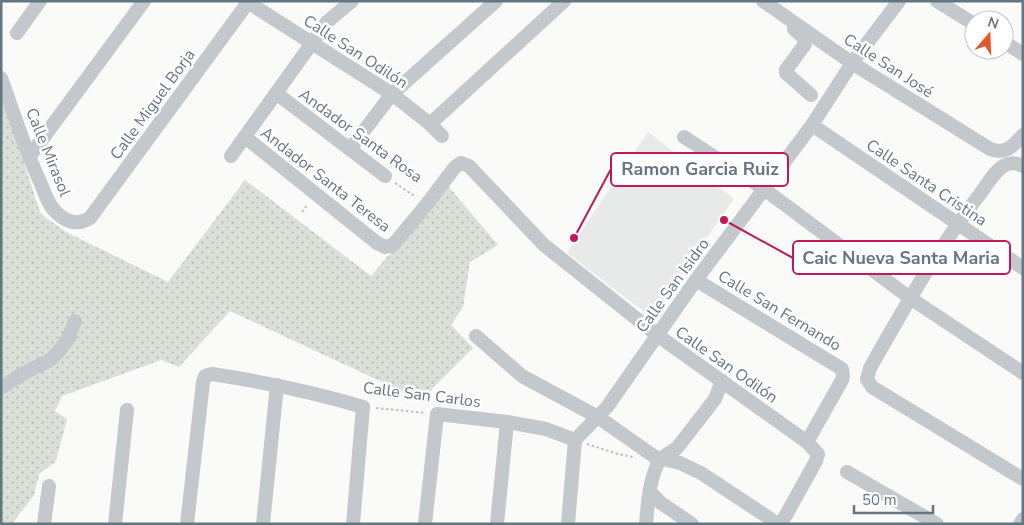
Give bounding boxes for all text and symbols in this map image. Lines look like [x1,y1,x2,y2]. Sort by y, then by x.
street label: Calle San Odilón [299,10,412,94]
north arrow [964,10,1014,60]
text: N [985,12,1001,34]
street label: Calle San José [839,29,938,103]
street label: Calle Miguel Borja [105,45,200,164]
street label: Andador Santa Rosa [294,83,427,188]
street label: Calle Mirasol [20,105,76,200]
street label: Andador Santa Teresa [256,122,395,238]
street label: Calle Santa Cristina [862,134,991,231]
callout: Ramon Garcia Ruiz [611,153,788,186]
text: Ramon Garcia Ruiz [621,157,779,181]
street label: Calle San Isidro [631,234,715,337]
callout: Caic Nueva Santa Maria [793,241,1010,274]
text: Caic Nueva Santa Maria [802,246,1000,270]
street label: Calle San Fernando [714,265,845,356]
street label: Calle San Odilón [671,321,782,408]
street label: Calle San Carlos [362,377,482,413]
scale bar [854,482,933,514]
text: 50 m [862,490,897,510]

